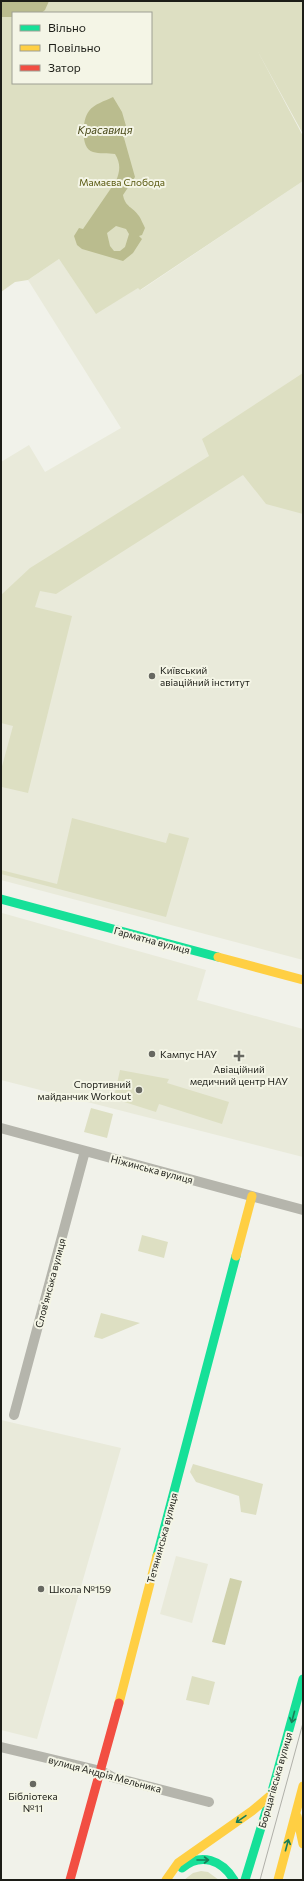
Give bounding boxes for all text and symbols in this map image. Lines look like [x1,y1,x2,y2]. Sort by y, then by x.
legend [12,12,152,84]
text: Вільно [48,20,86,34]
text: Повільно [48,40,101,54]
text: Затор [48,60,81,74]
water label: Красавиця [78,123,133,136]
park label: Мамаєва Слобода [79,176,165,188]
place label: Київський авіаційний інститут [160,664,250,688]
marker: Київський авіаційний інститут [147,671,157,681]
street label: Гарматна вулиця [113,924,191,956]
place label: Кампус НАУ [160,1048,217,1060]
marker: Кампус НАУ [147,1049,157,1059]
marker: Авіаційний медичний центр НАУ [233,1050,245,1062]
place label: Авіаційний медичний центр НАУ [190,1063,288,1087]
place label: Спортивний майданчик Workout [38,1078,131,1102]
marker: Спортивний майданчик Workout [134,1085,144,1095]
street label: Ніжинська вулиця [110,1152,194,1186]
street label: Слов'янська вулиця [32,1237,68,1329]
street label: Тетянинська вулиця [144,1491,180,1585]
place label: Школа №159 [49,1583,111,1595]
marker: Школа №159 [36,1584,46,1594]
one-way arrow [288,1710,296,1723]
street label: Борщагівська вулиця [256,1731,294,1829]
street label: вулиця Андрія Мельника [47,1753,163,1795]
marker: Бібліотека №11 [28,1779,38,1789]
place label: Бібліотека №11 [8,1790,58,1814]
one-way arrow [235,1815,246,1823]
one-way arrow [284,1839,291,1852]
one-way arrow [197,1856,210,1864]

